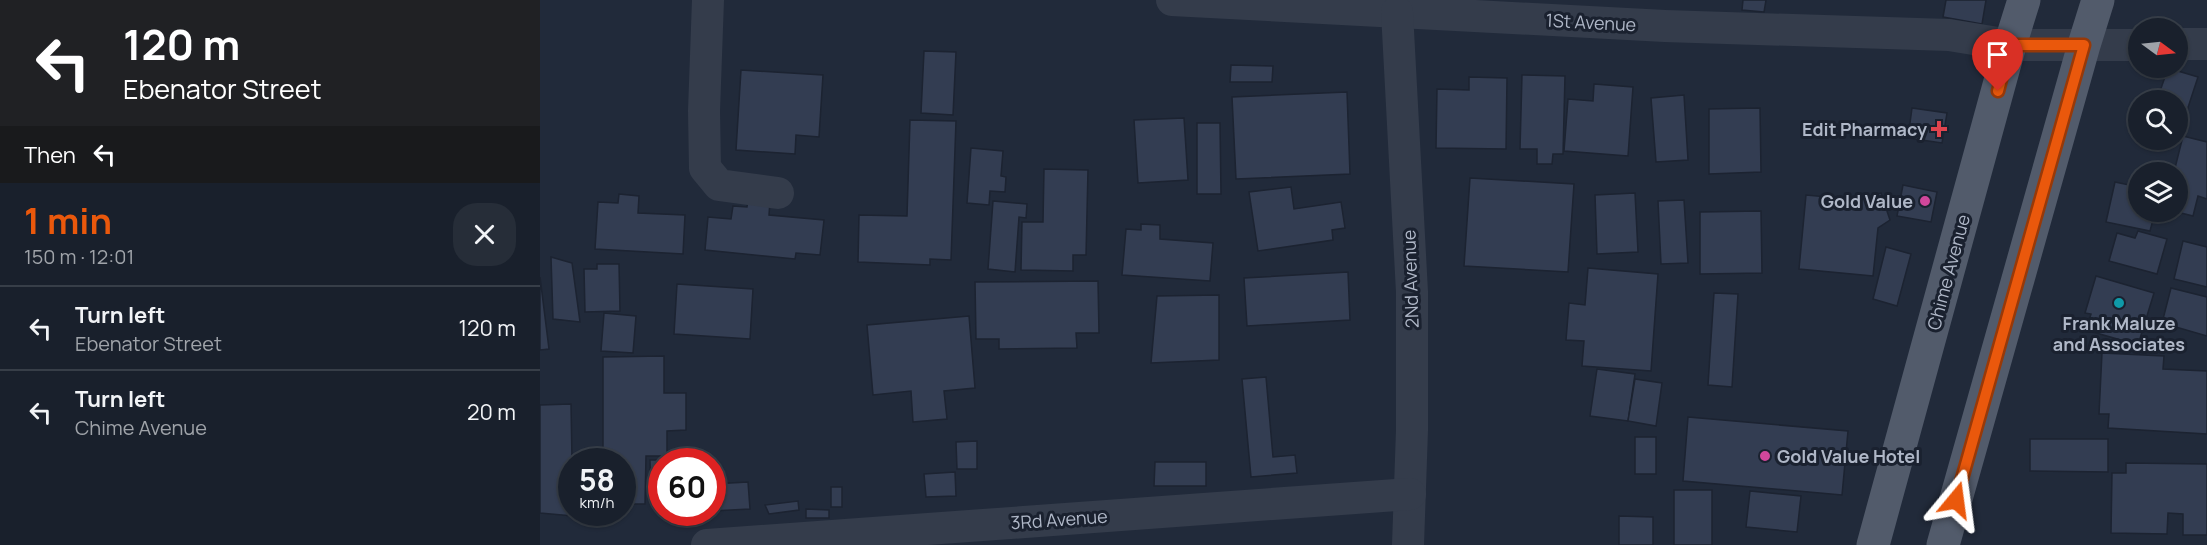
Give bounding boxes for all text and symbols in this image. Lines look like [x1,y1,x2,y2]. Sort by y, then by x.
street label: 1St Avenue [1545,8,1637,36]
text: 120 m [123,15,240,73]
north arrow [2128,18,2188,78]
map controls [2128,18,2188,222]
icon: left [24,24,102,102]
pin [1972,29,2023,91]
icon: arrive [1981,38,2014,71]
text: Ebenator Street [123,70,321,107]
button: search [2128,90,2188,150]
place label: Edit Pharmacy [1802,117,1927,141]
marker: Edit Pharmacy [1932,122,1946,136]
icon: left [88,138,121,171]
text: Then [24,140,76,170]
button: layers [2128,162,2188,222]
place label: Gold Value [1821,189,1913,213]
marker: Gold Value [1918,194,1932,208]
text: 1 min [24,196,112,245]
button: close [453,203,516,266]
street label: Chime Avenue [1921,212,1975,332]
street label: 2Nd Avenue [1396,229,1424,329]
text: 150 m · 12:01 [24,243,134,270]
marker: Frank Maluze and Associates [2112,296,2126,310]
text: Turn left [75,300,165,330]
place label: Frank Maluze and Associates [2053,311,2185,356]
icon: left [24,312,57,345]
text: 120 m [458,313,516,343]
text: Ebenator Street [75,330,222,357]
text: Turn left [75,384,165,414]
icon: left [24,396,57,429]
text: 20 m [467,397,516,427]
text: Chime Avenue [75,414,207,441]
place label: Gold Value Hotel [1777,444,1920,468]
speed limit sign: 60 [648,448,726,526]
marker: Gold Value Hotel [1758,449,1772,463]
text: 58 [579,459,615,500]
position arrow [1924,468,1988,532]
text: km/h [580,492,614,513]
street label: 3Rd Avenue [1010,504,1108,534]

